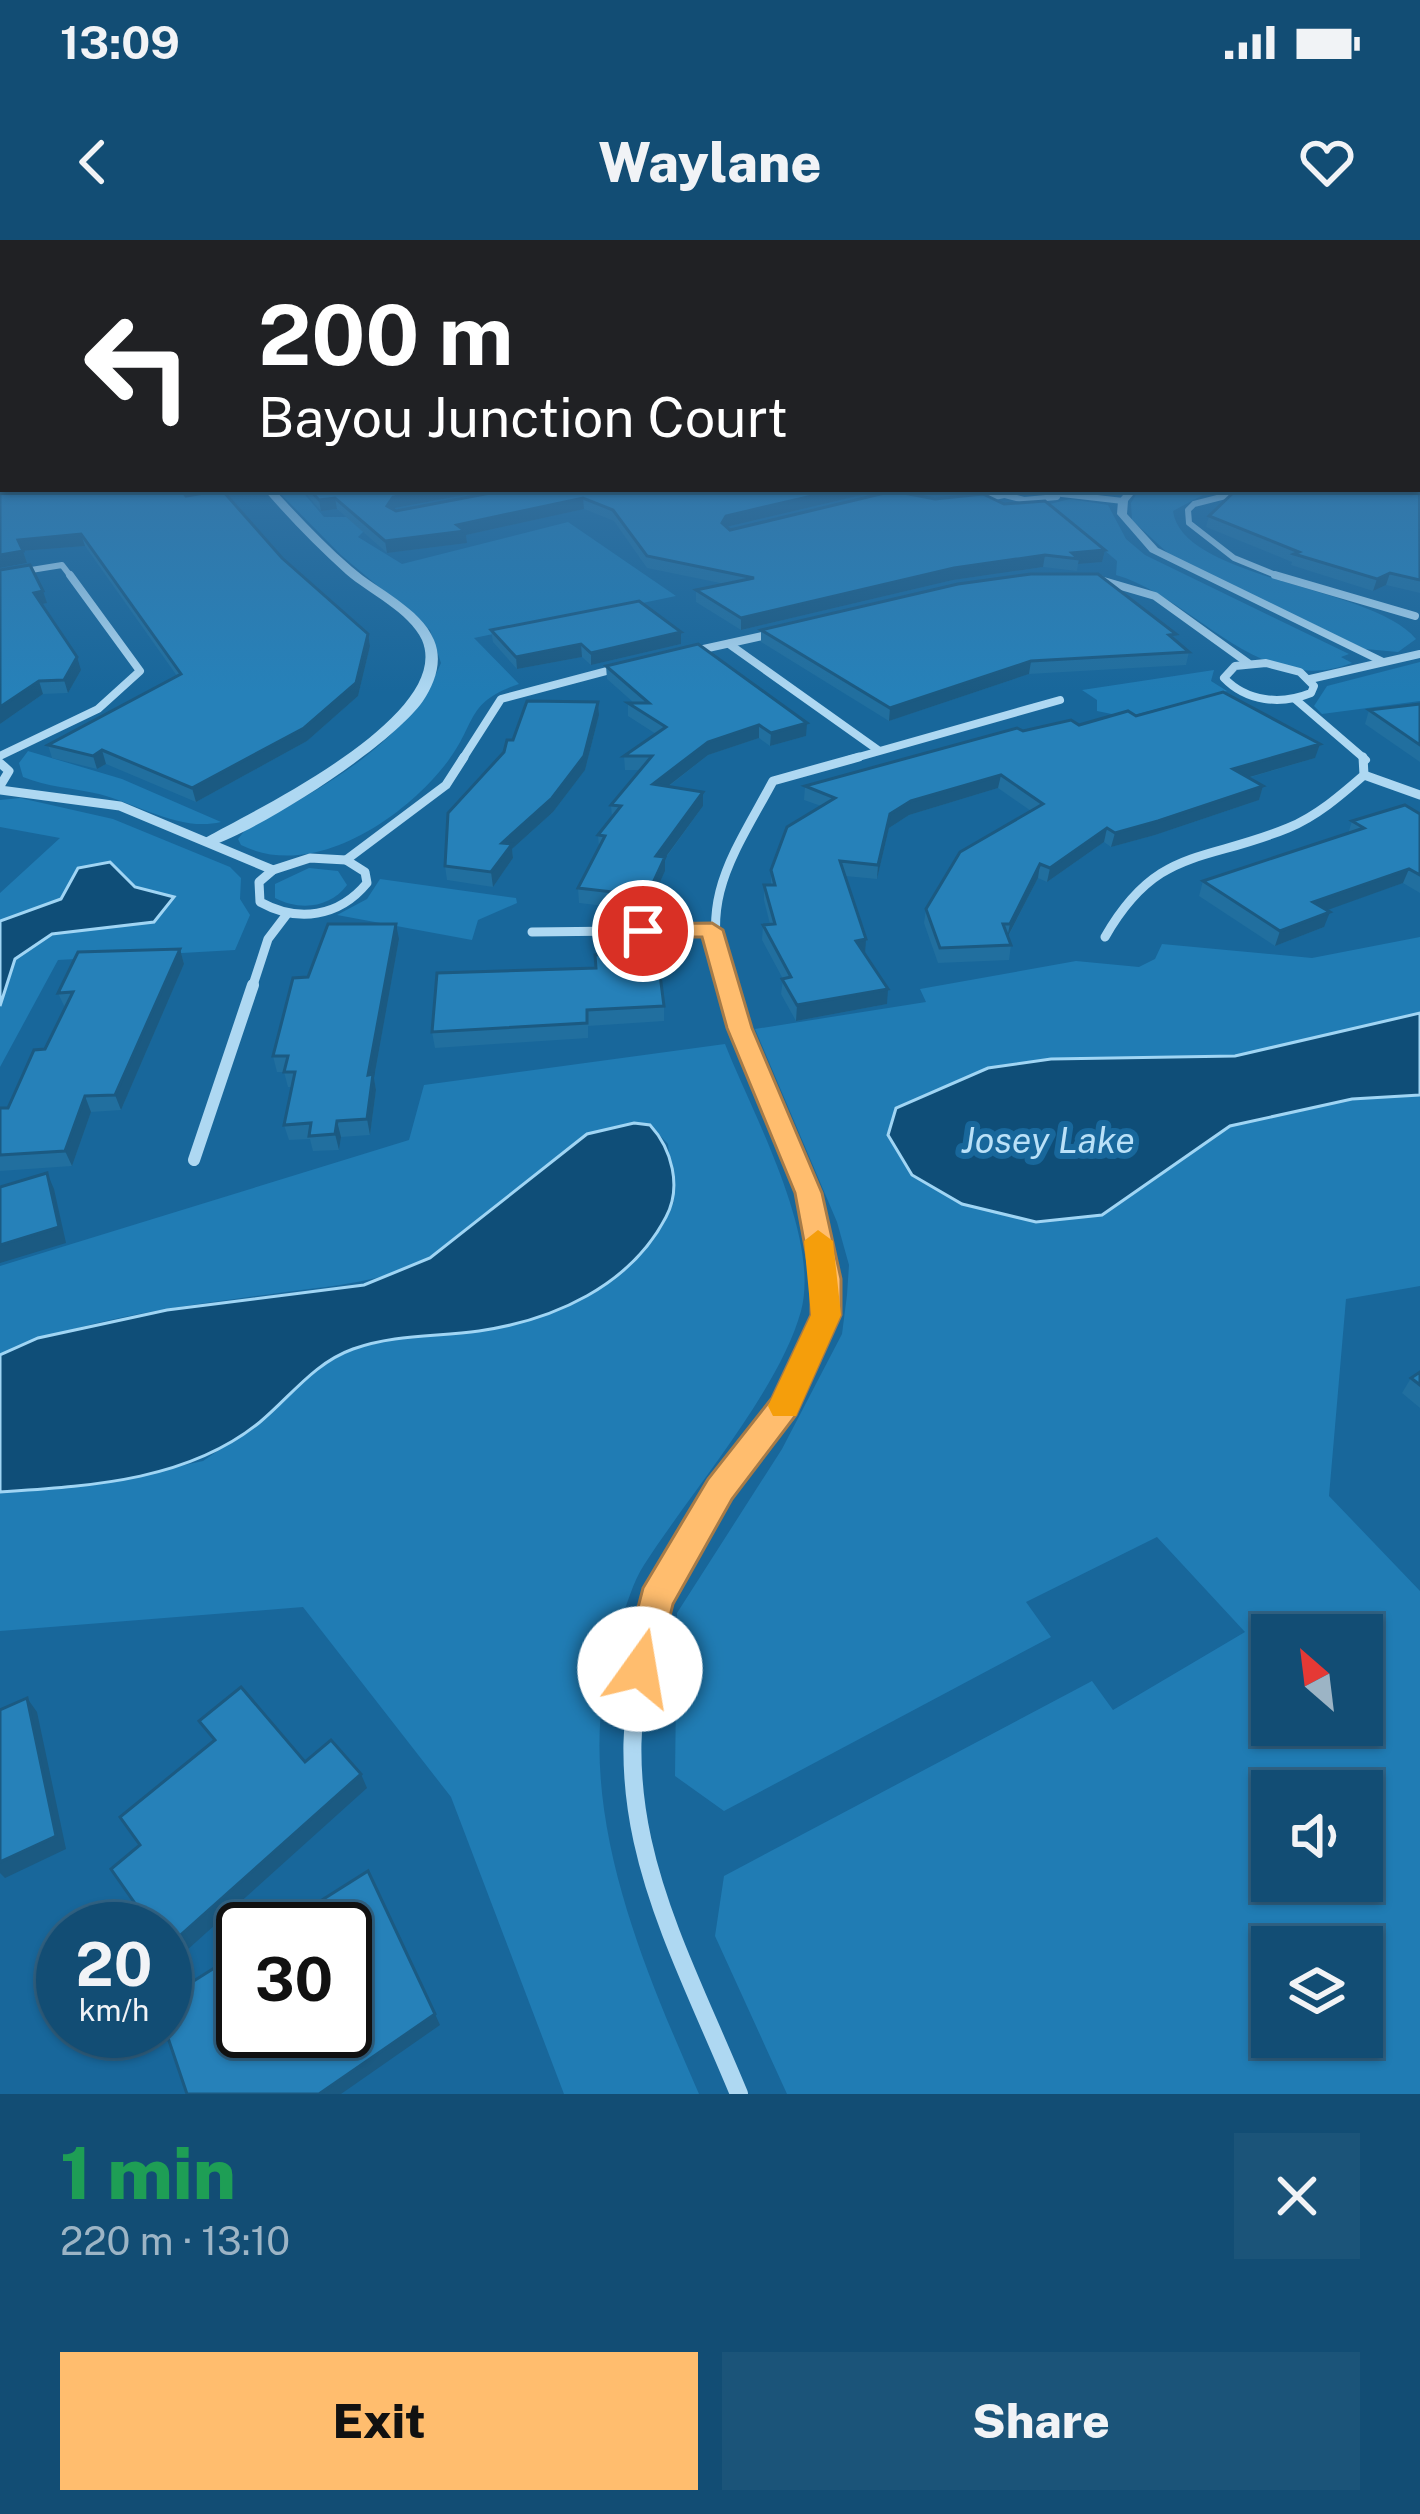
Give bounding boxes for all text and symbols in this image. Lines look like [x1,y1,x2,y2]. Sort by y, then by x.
text: 13:09 [60,16,180,69]
icon: back [60,129,126,195]
icon: heart [1294,129,1360,195]
text: Waylane [598,131,822,194]
text: 200 m [258,285,514,384]
icon: left [60,288,216,444]
text: Bayou Junction Court [258,386,788,449]
pin [592,880,694,982]
icon: arrive [610,898,676,964]
water label: Josey Lake [961,1119,1135,1161]
position arrow [577,1606,703,1732]
north arrow [1251,1614,1383,1746]
map controls [1251,1614,1383,2058]
button: sound [1251,1770,1383,1902]
speed limit sign: 30 [216,1902,372,2058]
button: layers [1251,1926,1383,2058]
text: 20 [76,1929,152,2000]
text: km/h [79,1992,149,2028]
text: 1 min [60,2131,236,2215]
button: close [1234,2133,1360,2259]
text: 220 m · 13:10 [60,2218,290,2264]
button: Exit [60,2352,698,2490]
button: Share [722,2352,1360,2490]

